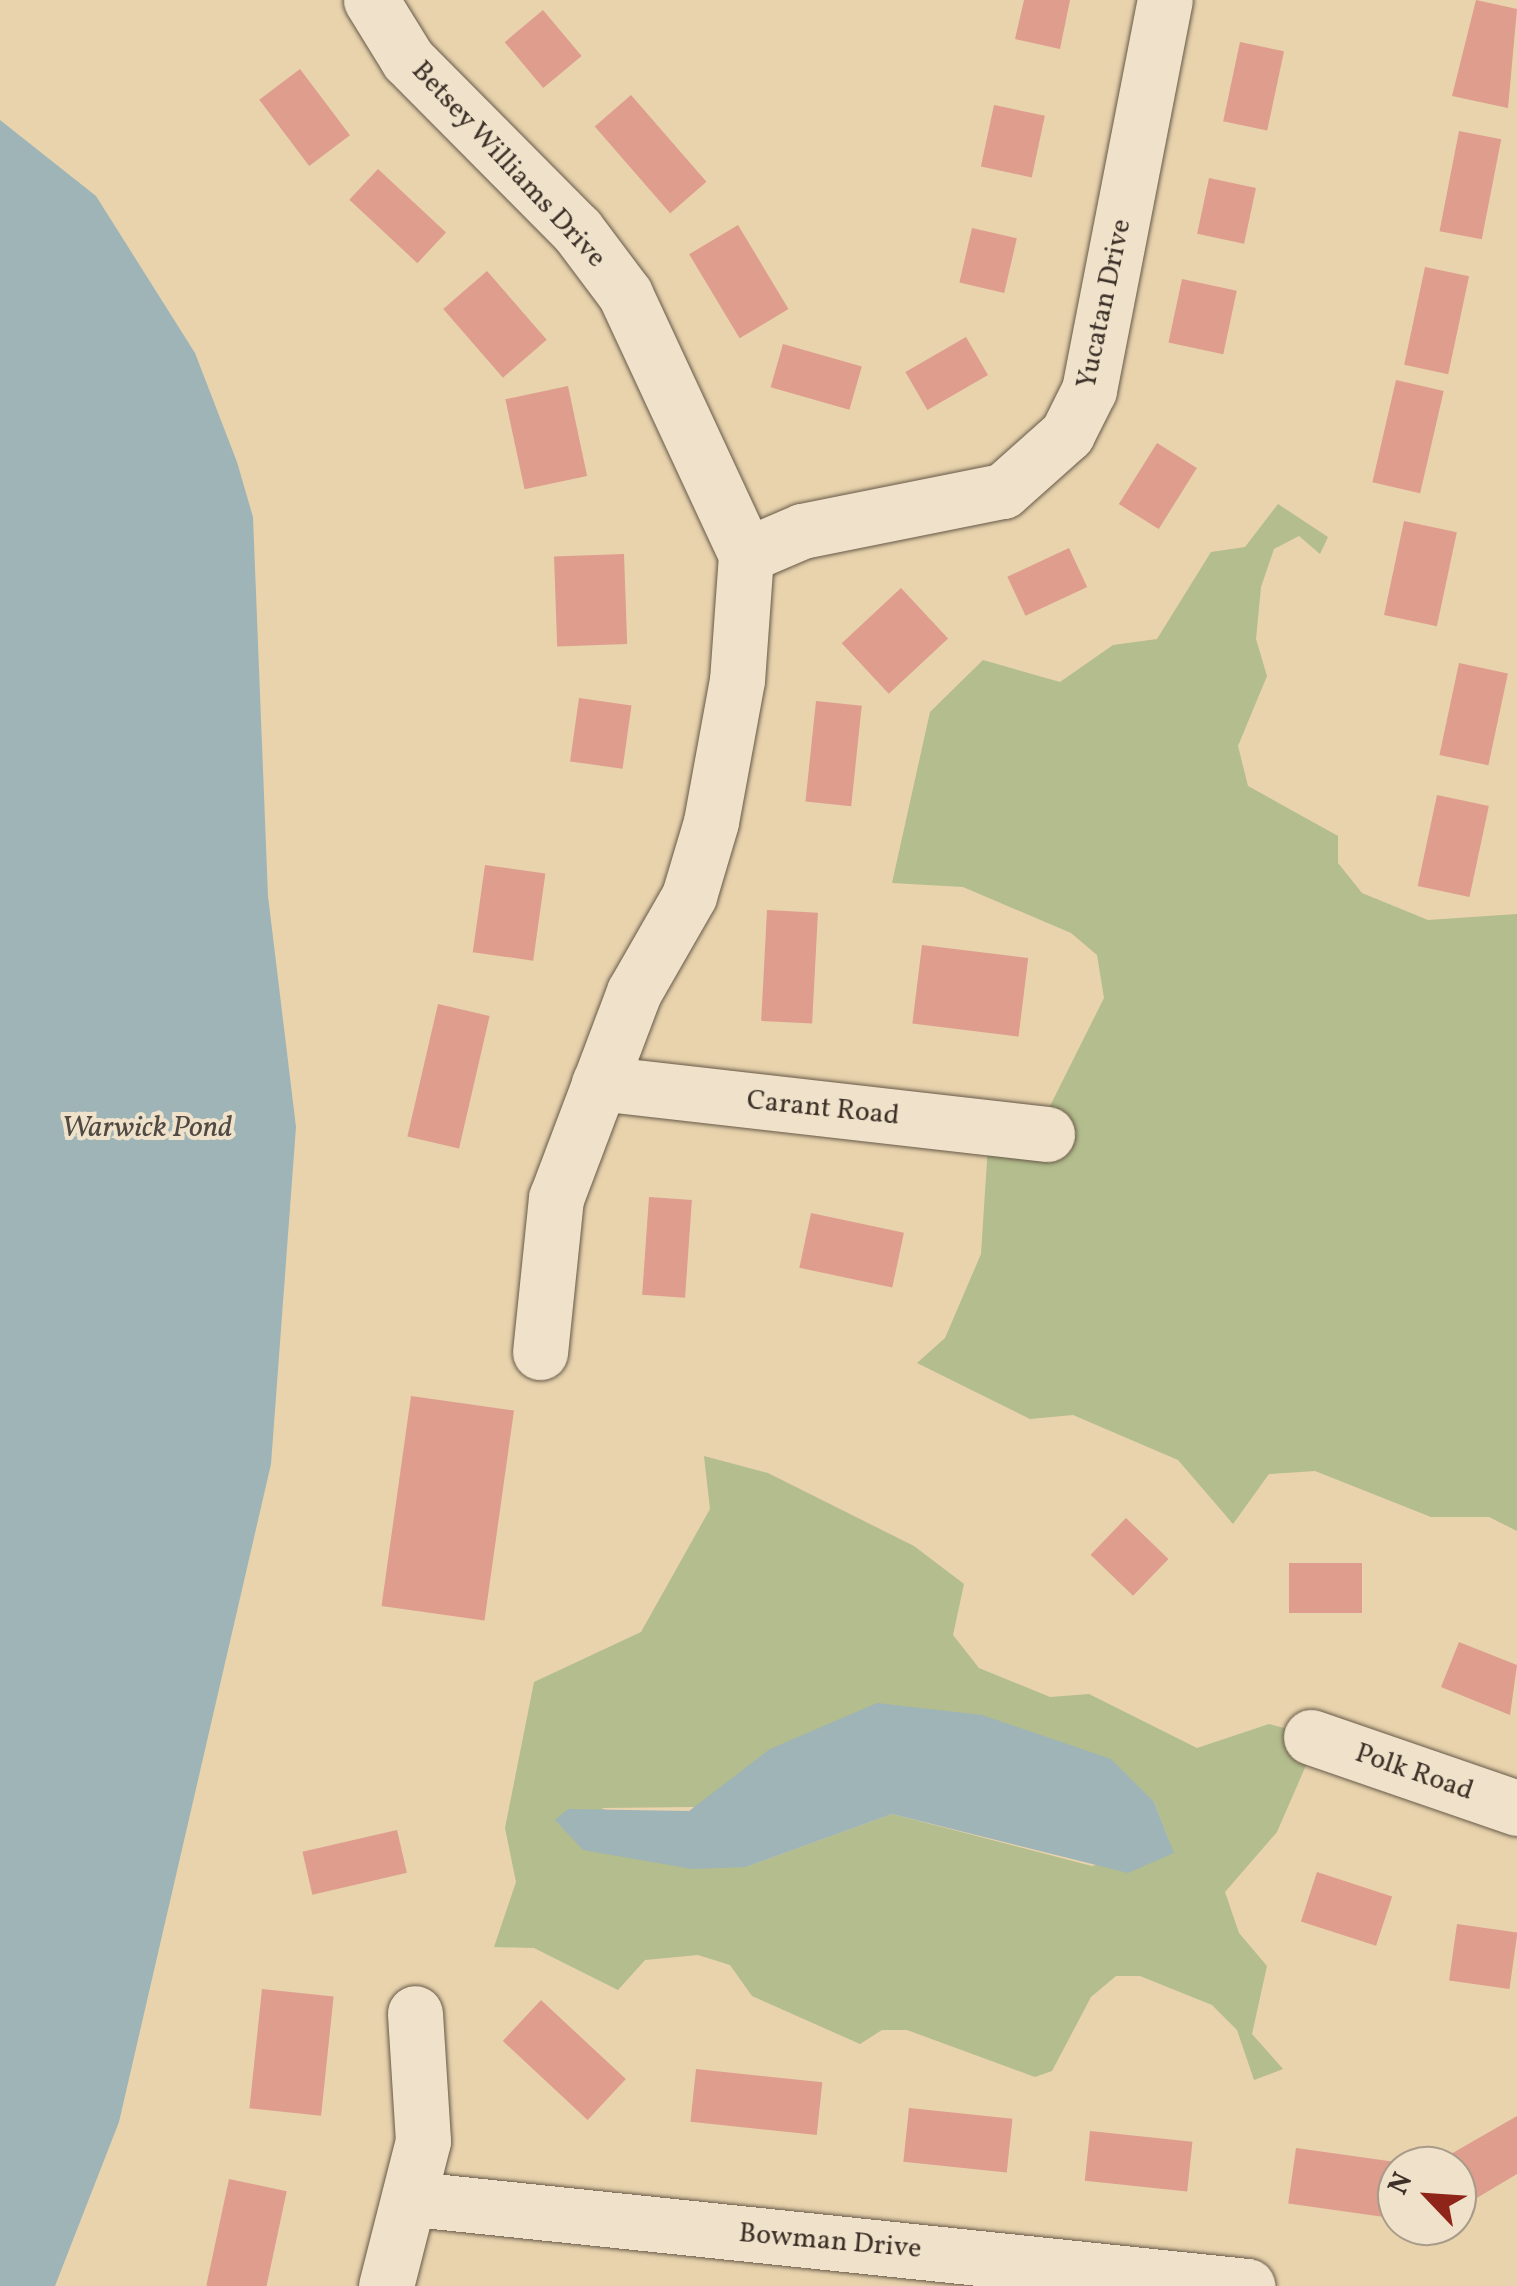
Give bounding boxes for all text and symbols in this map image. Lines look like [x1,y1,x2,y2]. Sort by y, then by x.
street label: Betsey Williams Drive [403,54,613,276]
street label: Yucatan Drive [1071,216,1139,392]
street label: Carant Road [745,1084,901,1134]
water label: Warwick Pond [61,1110,233,1146]
street label: Polk Road [1350,1737,1478,1809]
north arrow [1377,2146,1477,2246]
text: N [1379,2167,1423,2201]
street label: Bowman Drive [737,2217,923,2267]

